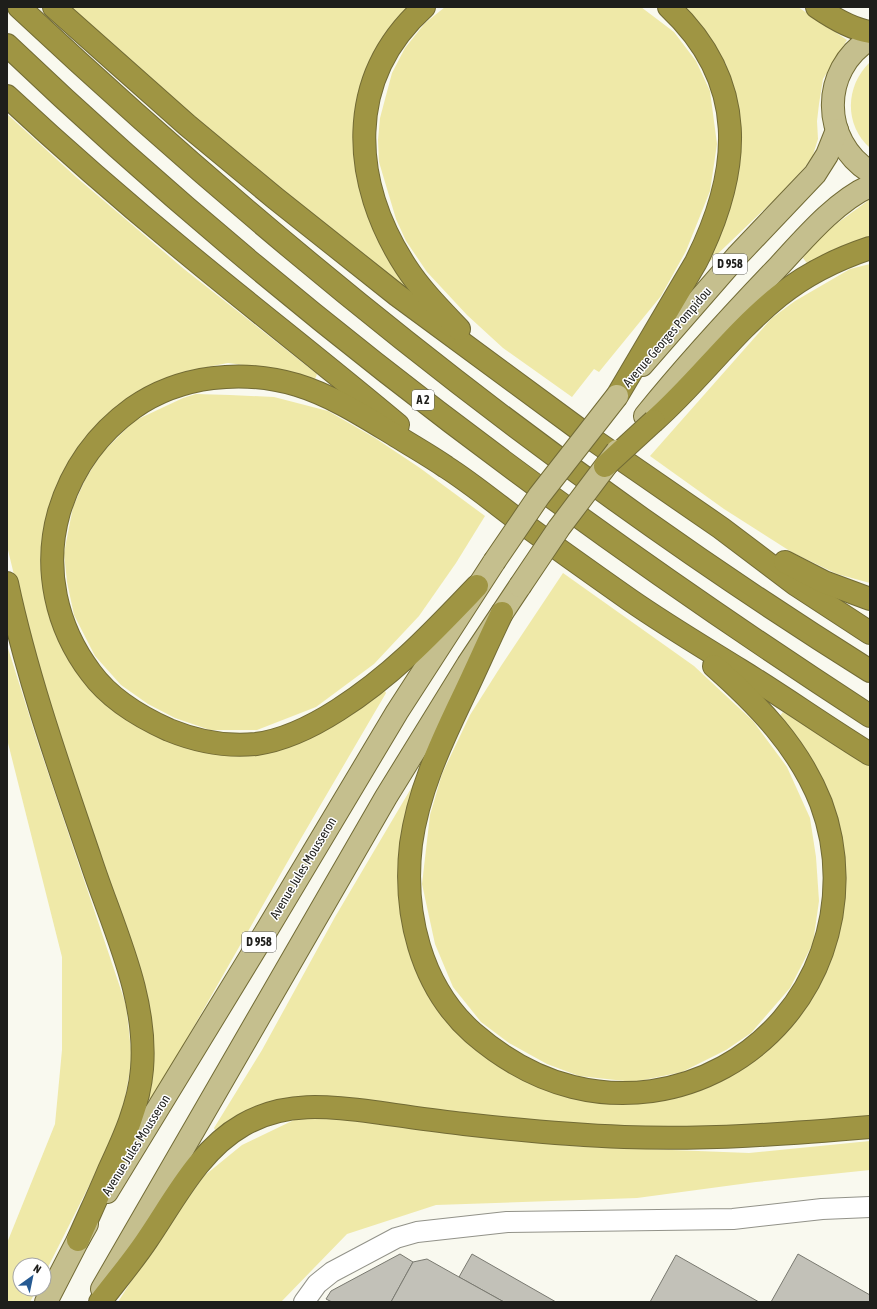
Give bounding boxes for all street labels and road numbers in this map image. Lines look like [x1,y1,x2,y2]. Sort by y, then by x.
road number: D 958 [713,254,747,274]
street label: Avenue Georges Pompidou [620,284,714,390]
road number: A 2 [412,390,434,410]
street label: Avenue Jules Mousseron [267,814,339,922]
road number: D 958 [242,932,276,952]
street label: Avenue Jules Mousseron [99,1092,173,1198]

